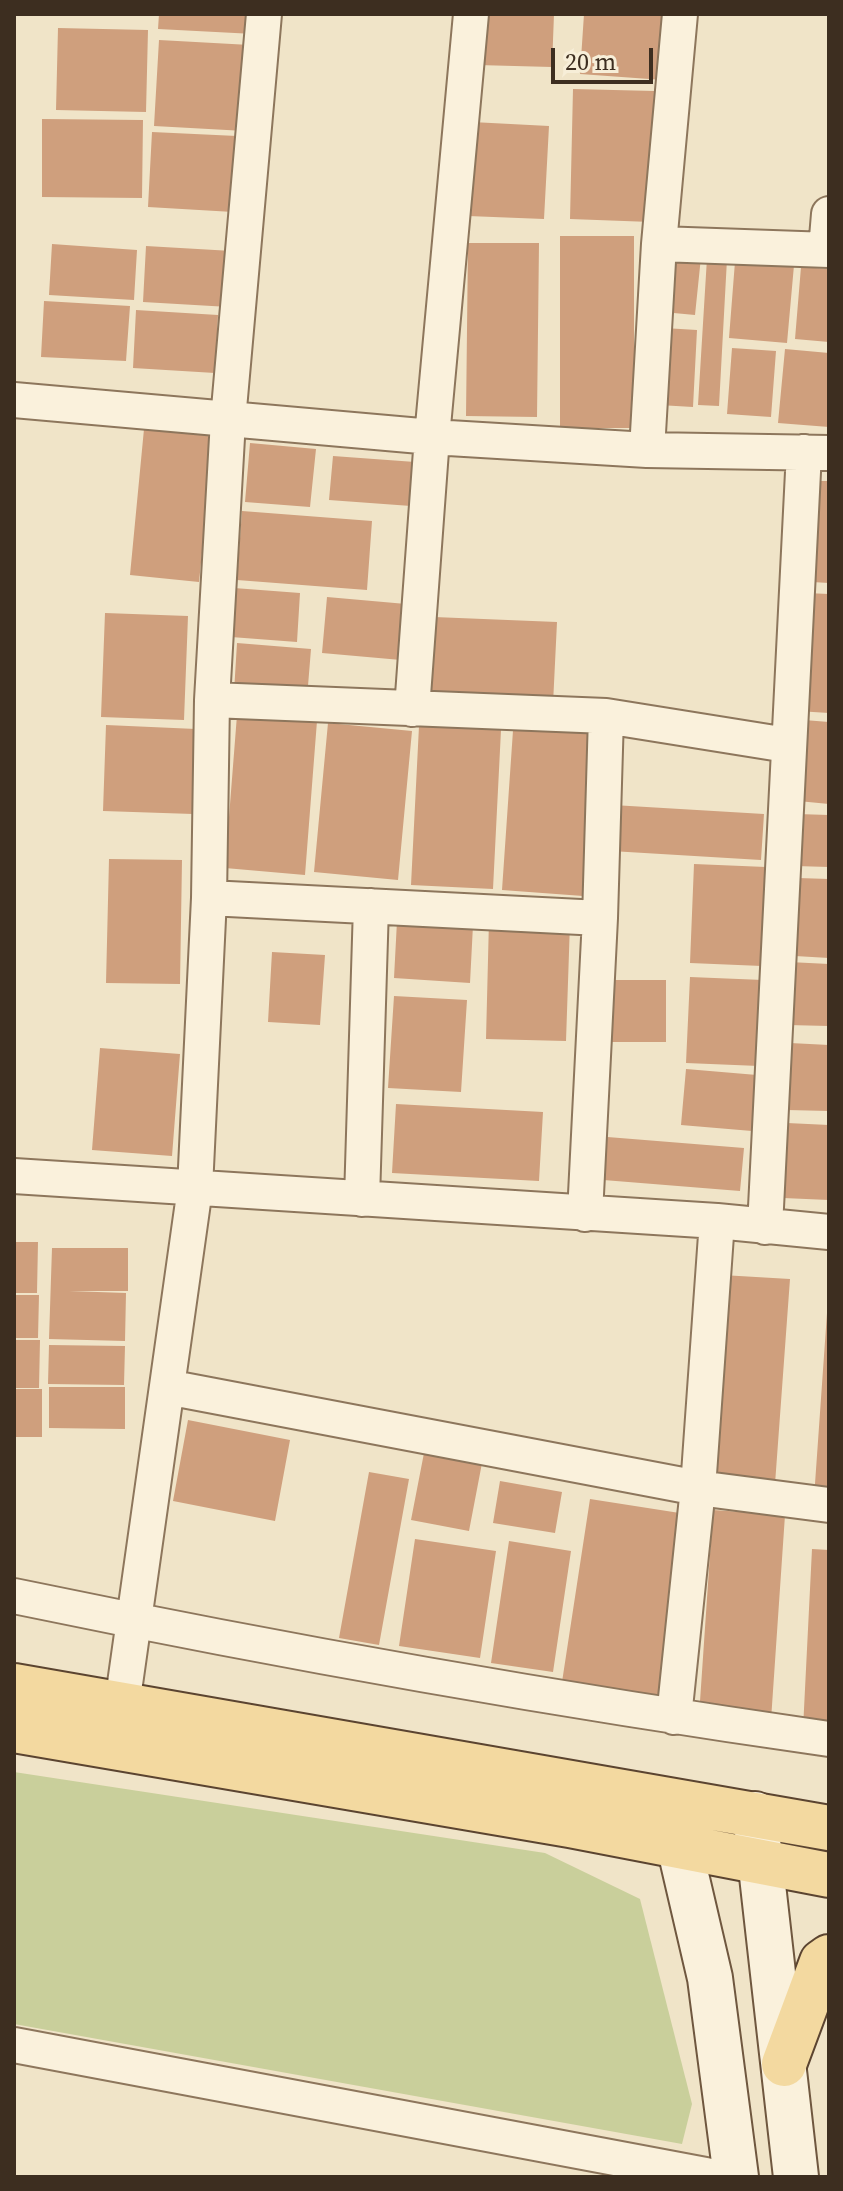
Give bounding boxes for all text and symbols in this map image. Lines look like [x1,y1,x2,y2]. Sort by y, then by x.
scale bar [555,32,657,82]
text: 20 m [565,45,616,78]

